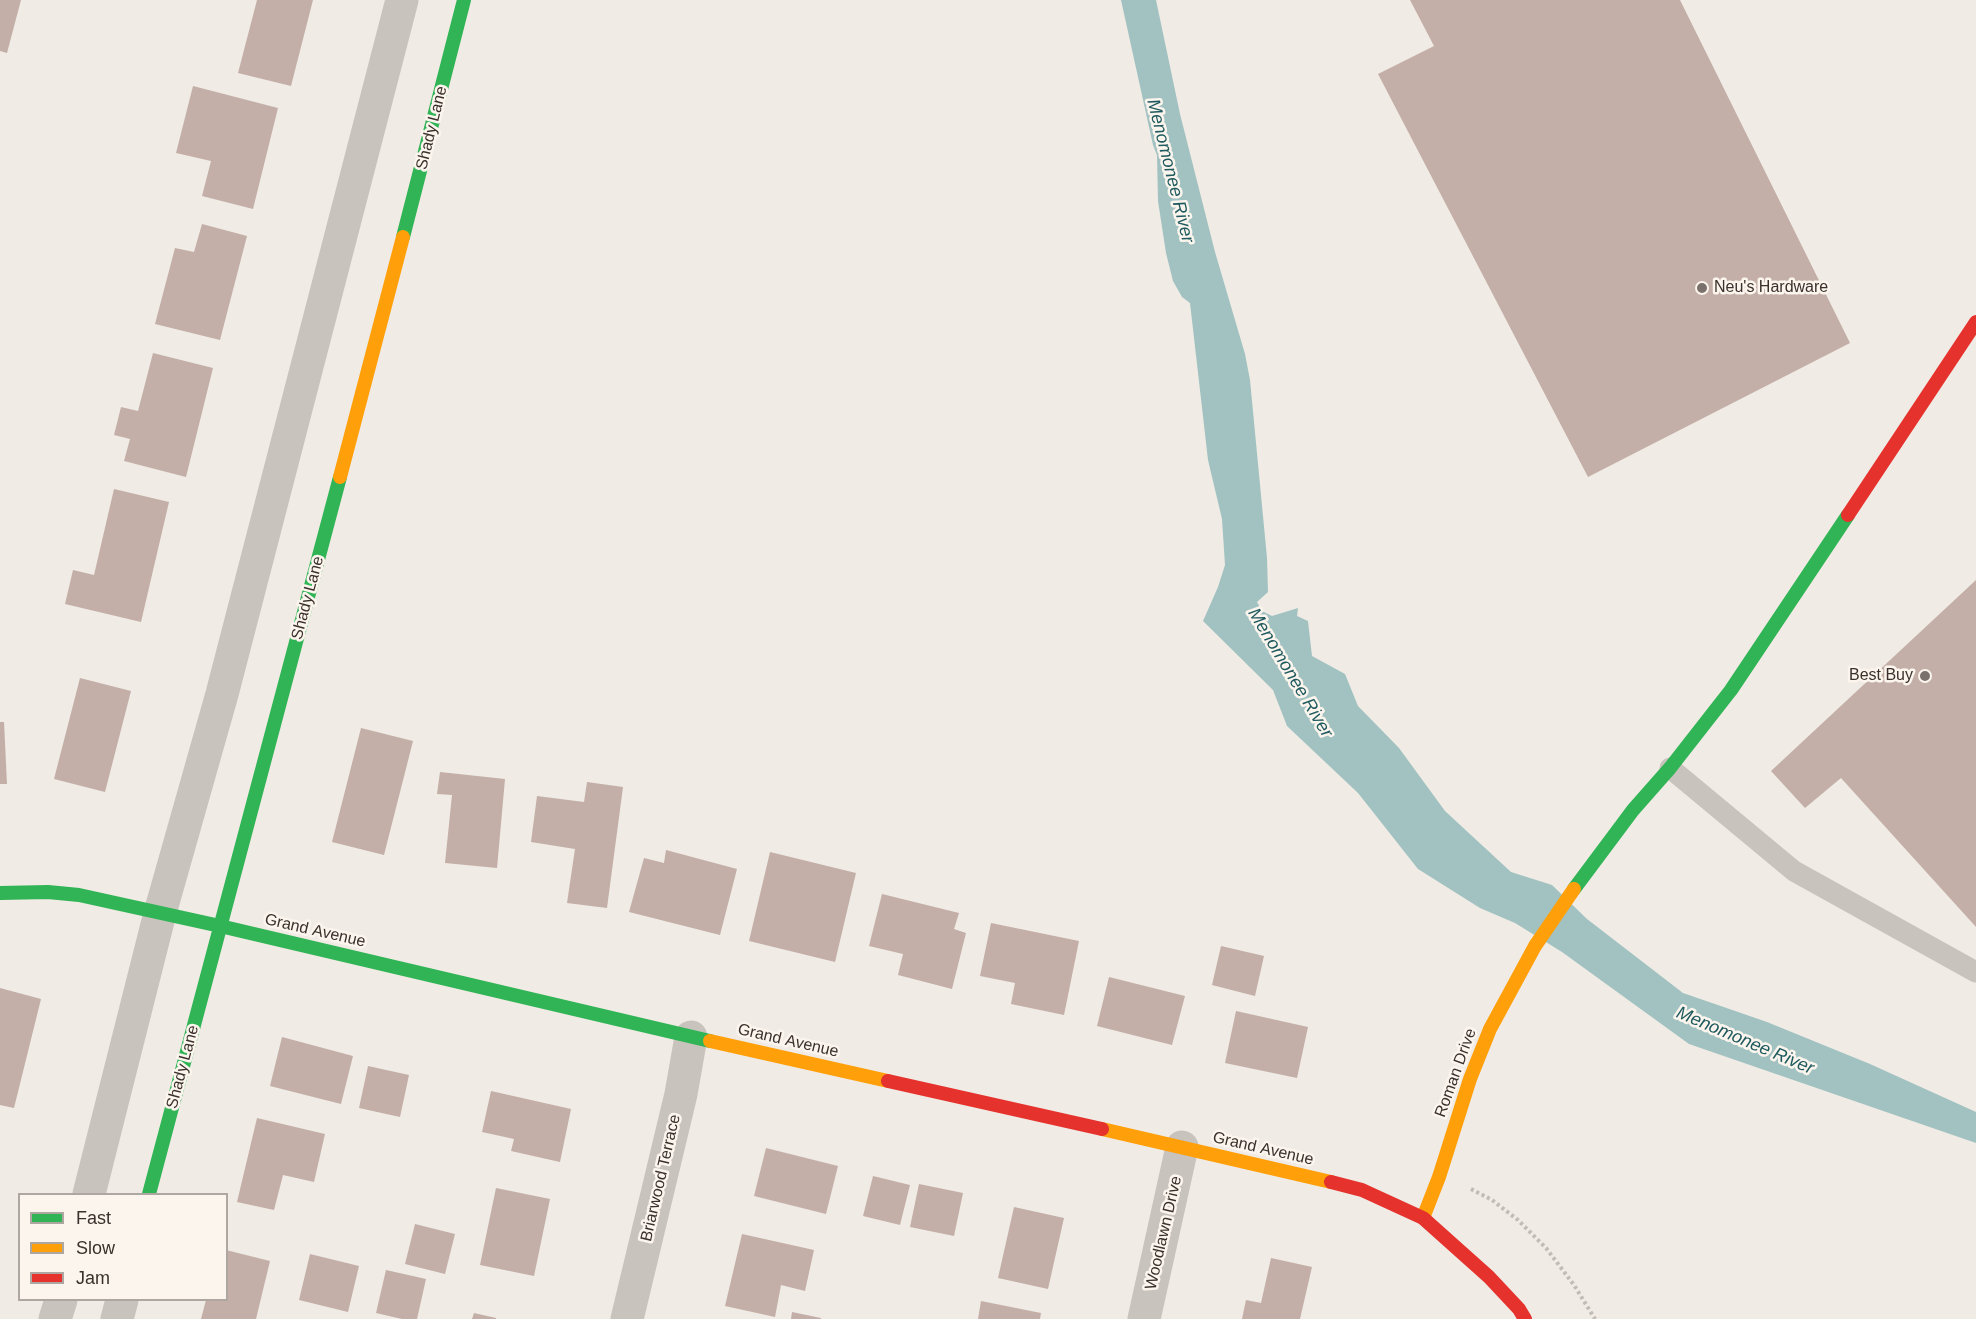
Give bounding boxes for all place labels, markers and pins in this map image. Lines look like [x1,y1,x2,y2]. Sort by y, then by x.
place label: Neu's Hardware [1714,278,1828,298]
marker: Neu's Hardware [1695,281,1709,295]
place label: Best Buy [1849,666,1913,686]
marker: Best Buy [1918,669,1932,683]

